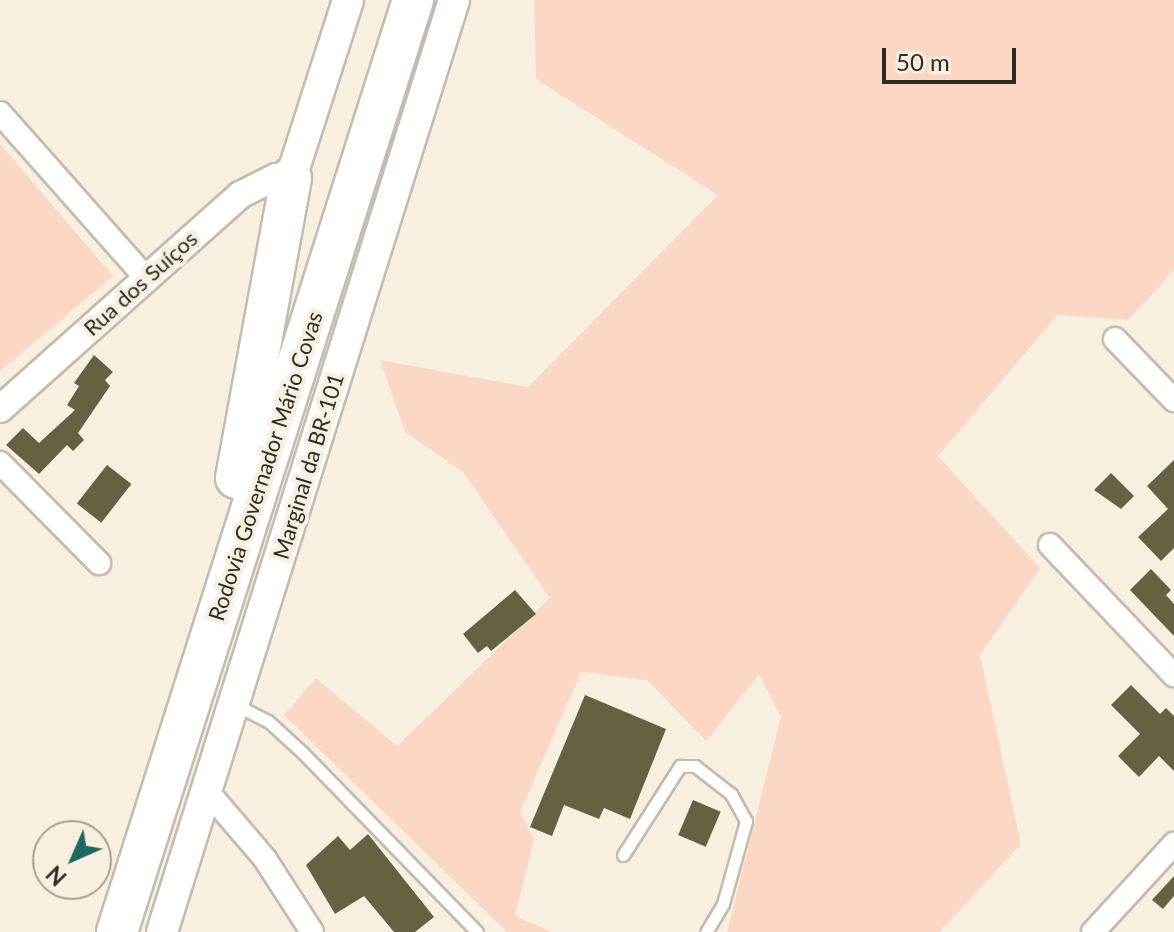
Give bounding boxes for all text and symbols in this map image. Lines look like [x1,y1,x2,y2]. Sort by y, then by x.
scale bar [886,32,1020,82]
text: 50 m [896,47,950,76]
street label: Rua dos Suíços [78,225,202,341]
street label: Rodovia Governador Mário Covas [202,308,328,624]
street label: Marginal da BR-101 [267,370,349,562]
north arrow [32,820,112,900]
text: N [41,860,72,891]

